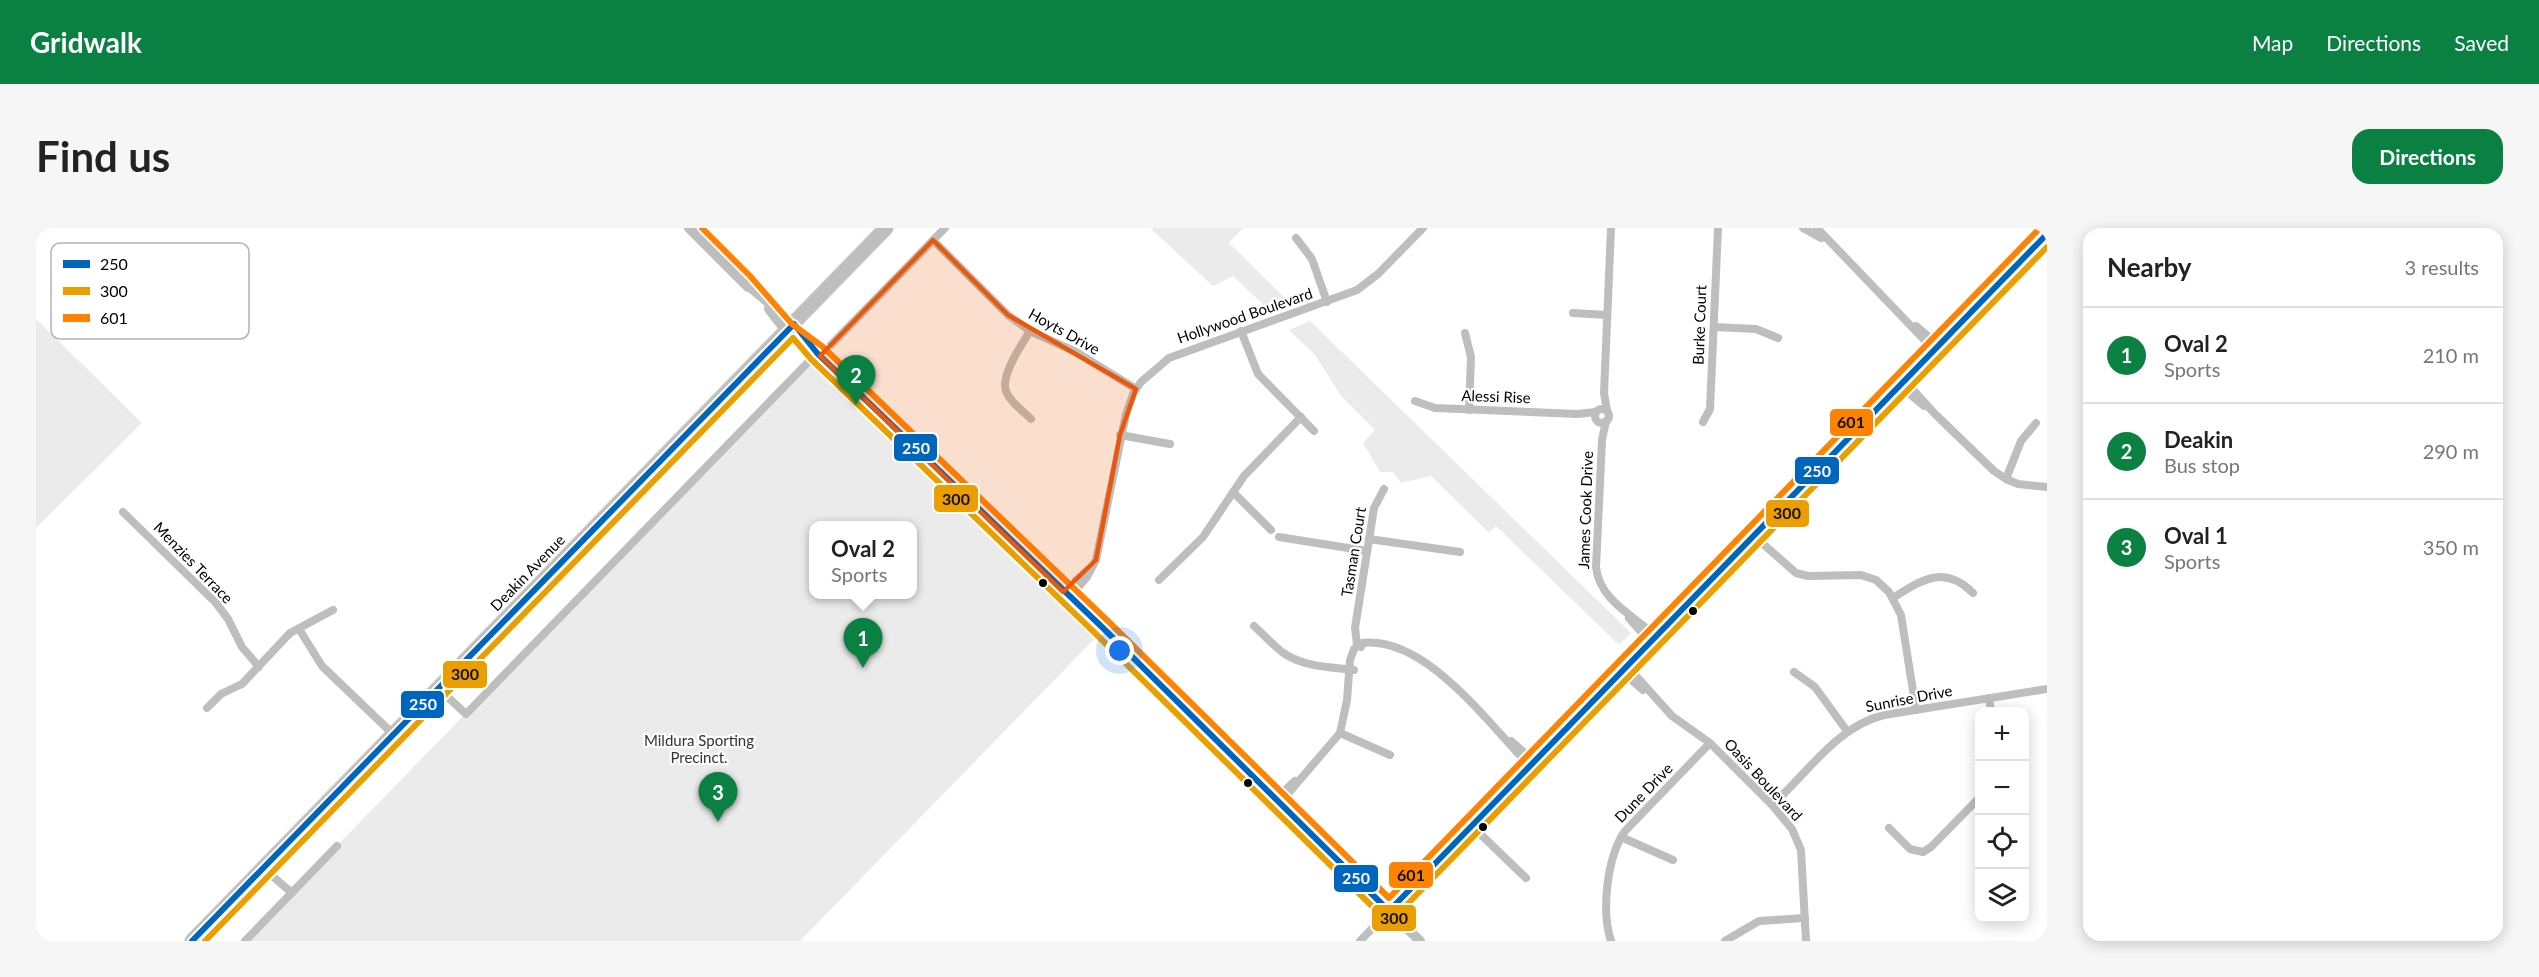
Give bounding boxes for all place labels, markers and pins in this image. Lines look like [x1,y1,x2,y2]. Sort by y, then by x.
pin: 2 [836,356,876,405]
unlabelled marker [1037,577,1049,589]
unlabelled marker [1687,605,1699,617]
pin: 1 [844,618,882,668]
pin: 3 [698,772,738,822]
unlabelled marker [1242,777,1254,789]
unlabelled marker [1477,821,1489,833]

